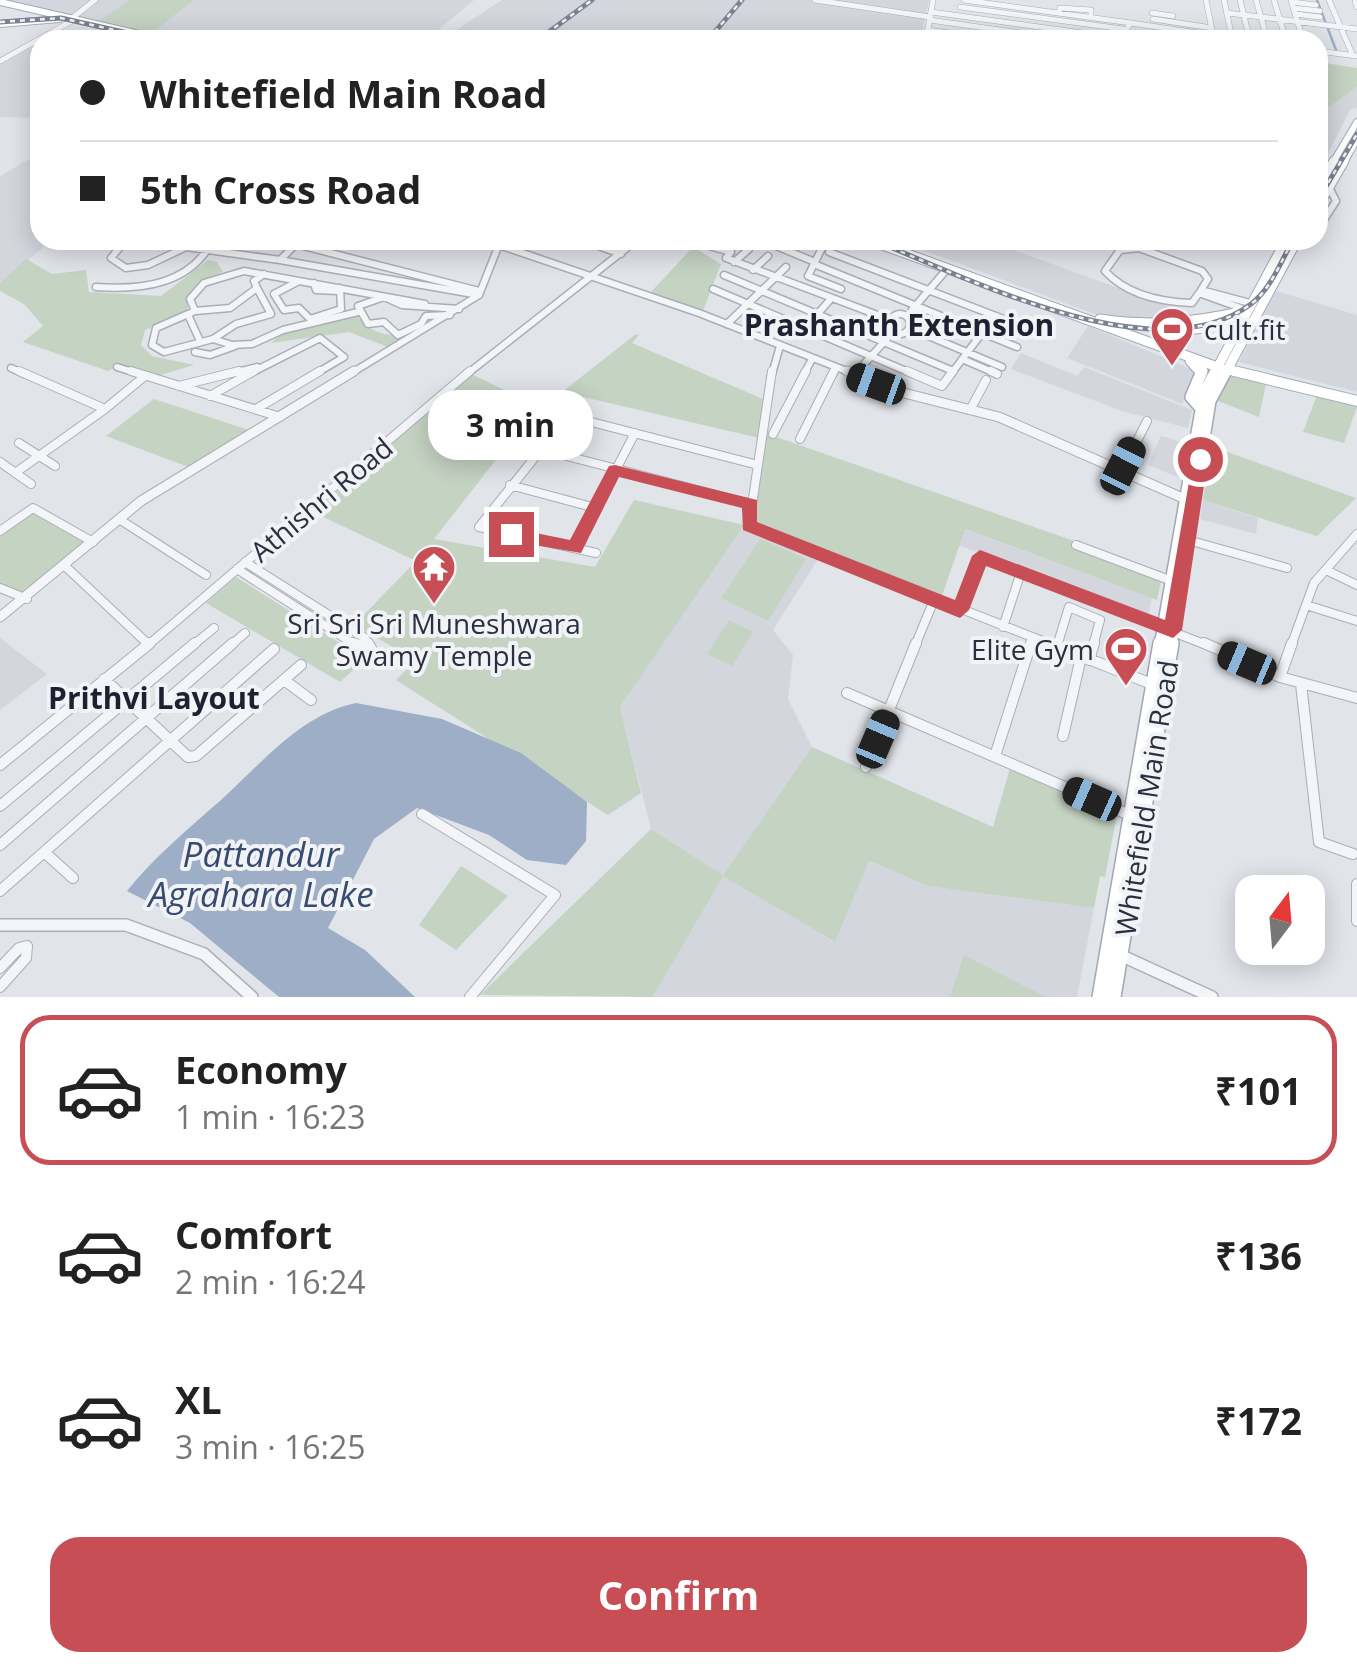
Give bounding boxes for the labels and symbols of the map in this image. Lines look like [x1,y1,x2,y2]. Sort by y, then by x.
district label: Prashanth Extension [744,304,1054,345]
sports icon: cult.fit [1149,306,1195,367]
place label: cult.fit [1204,310,1285,348]
car [843,360,909,408]
callout: 3 min [428,389,594,459]
street label: Athishri Road [242,428,400,570]
car [1096,432,1150,500]
route start [1178,437,1223,482]
route end [489,512,534,557]
temple icon: Sri Sri Sri Muneshwara Swamy Temple [411,544,457,605]
place label: Sri Sri Sri Muneshwara Swamy Temple [287,604,581,674]
sports icon: Elite Gym [1103,626,1149,687]
place label: Elite Gym [971,630,1094,668]
car [1214,637,1280,689]
street label: Whitefield Main Road [1105,657,1187,939]
district label: Prithvi Layout [48,677,260,718]
car [852,706,904,772]
car [1058,773,1126,825]
water label: Pattandur Agrahara Lake [146,830,374,917]
north arrow [1235,875,1325,965]

